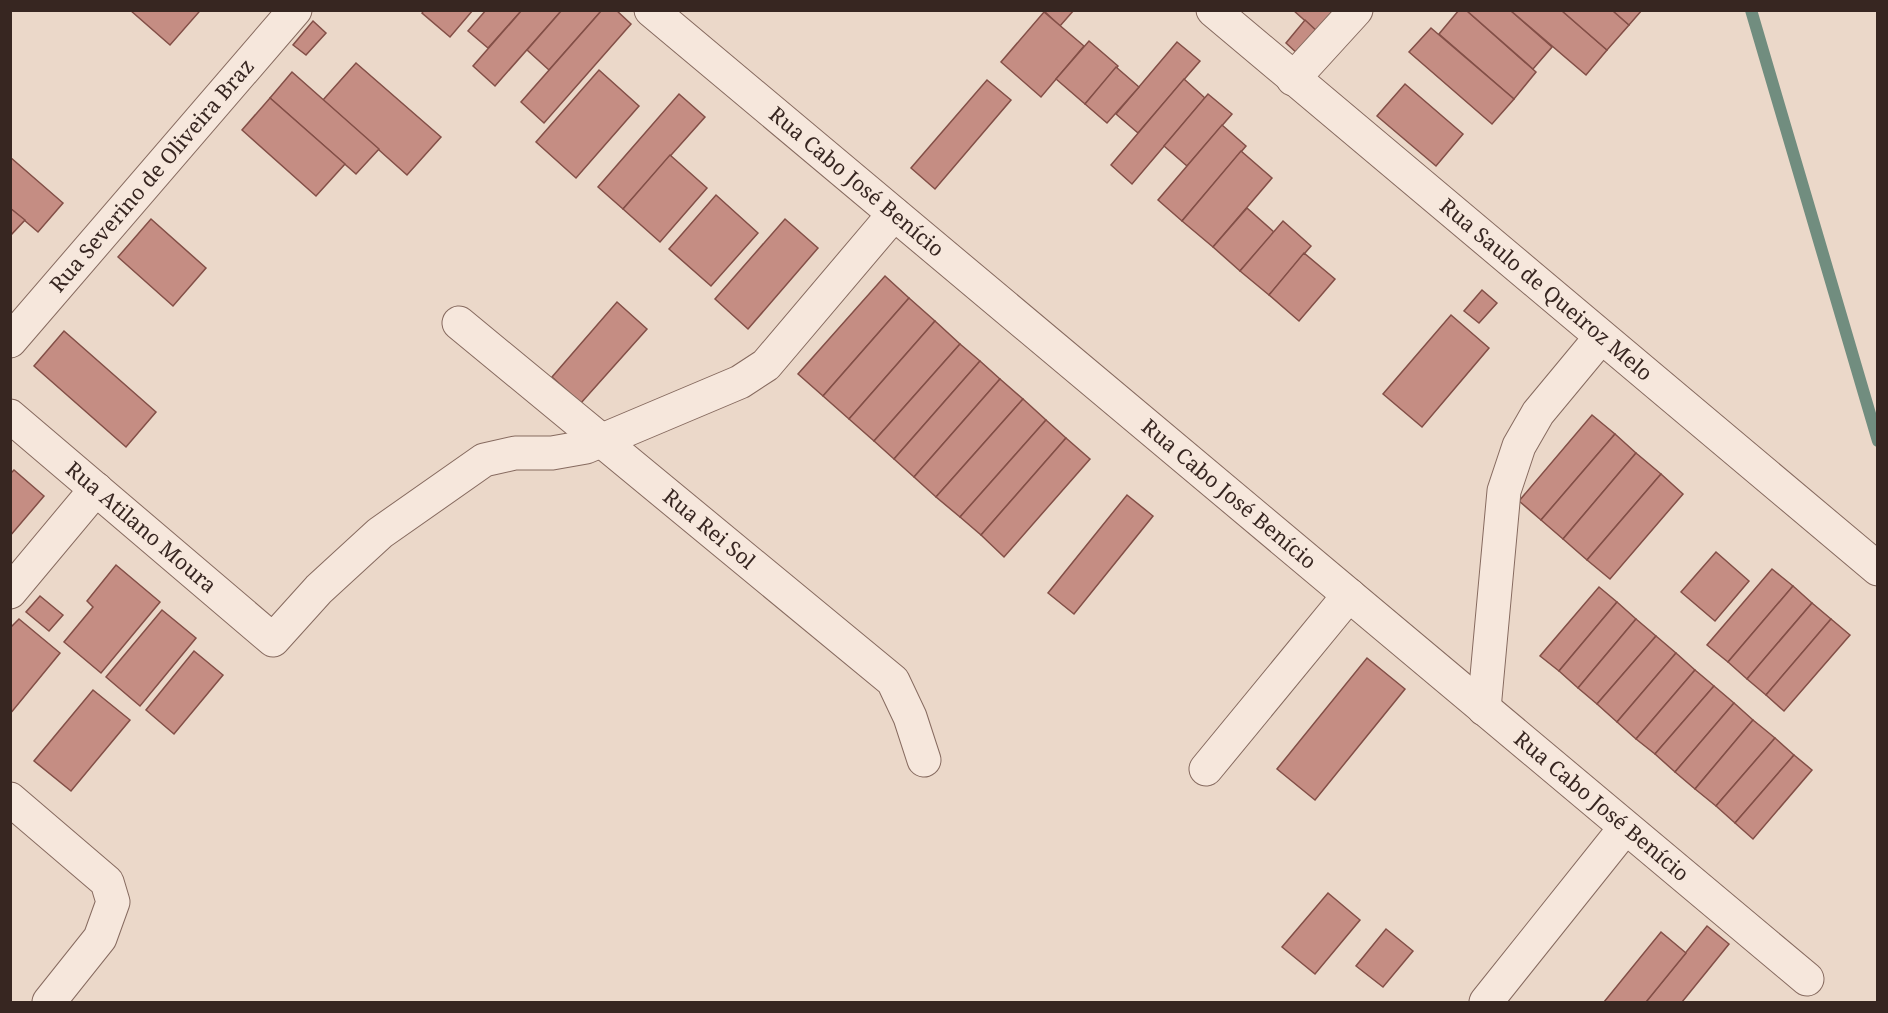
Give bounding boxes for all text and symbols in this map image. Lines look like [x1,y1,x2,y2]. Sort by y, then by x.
street label: Rua Severino de Oliveira Braz [43,53,260,298]
street label: Rua Cabo José Benício [764,100,950,263]
street label: Rua Saulo de Queiroz Melo [1434,192,1659,387]
street label: Rua Cabo José Benício [1136,412,1323,575]
street label: Rua Atilano Moura [60,455,223,599]
street label: Rua Rei Sol [658,482,762,575]
street label: Rua Cabo José Benício [1509,724,1695,887]

